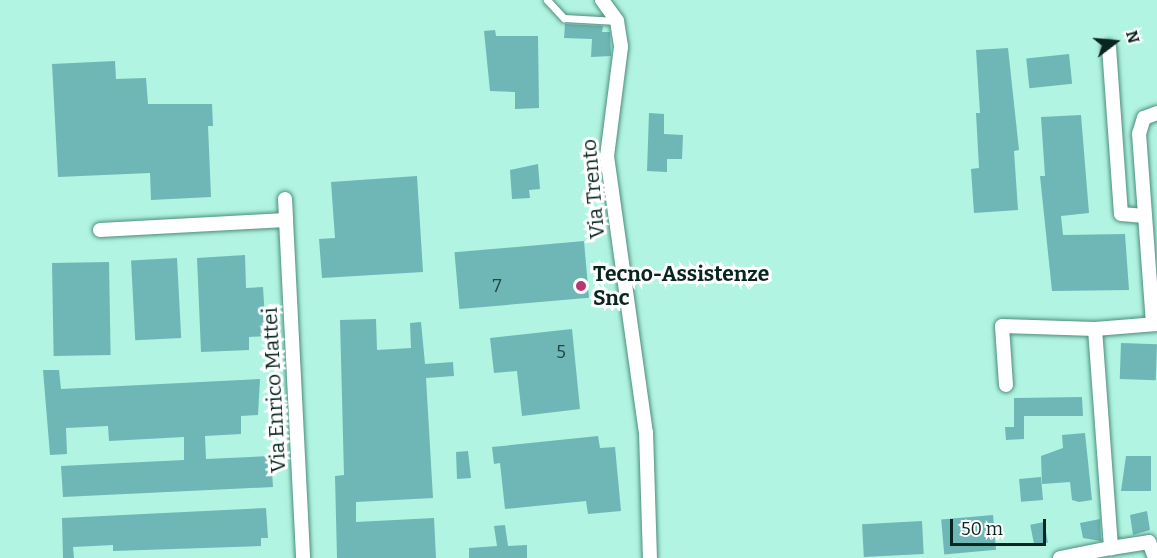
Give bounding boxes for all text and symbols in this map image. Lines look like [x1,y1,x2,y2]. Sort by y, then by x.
north arrow [1085,12,1145,72]
text: N [1122,28,1144,45]
street label: Via Trento [576,138,610,240]
place label: Tecno-Assistenze Snc [593,261,769,311]
house number: 7 [492,275,502,297]
marker: Tecno-Assistenze Snc [574,279,588,293]
street label: Via Enrico Mattei [257,307,291,473]
house number: 5 [556,341,566,363]
scale bar [953,507,1049,545]
text: 50 m [961,518,1003,540]

